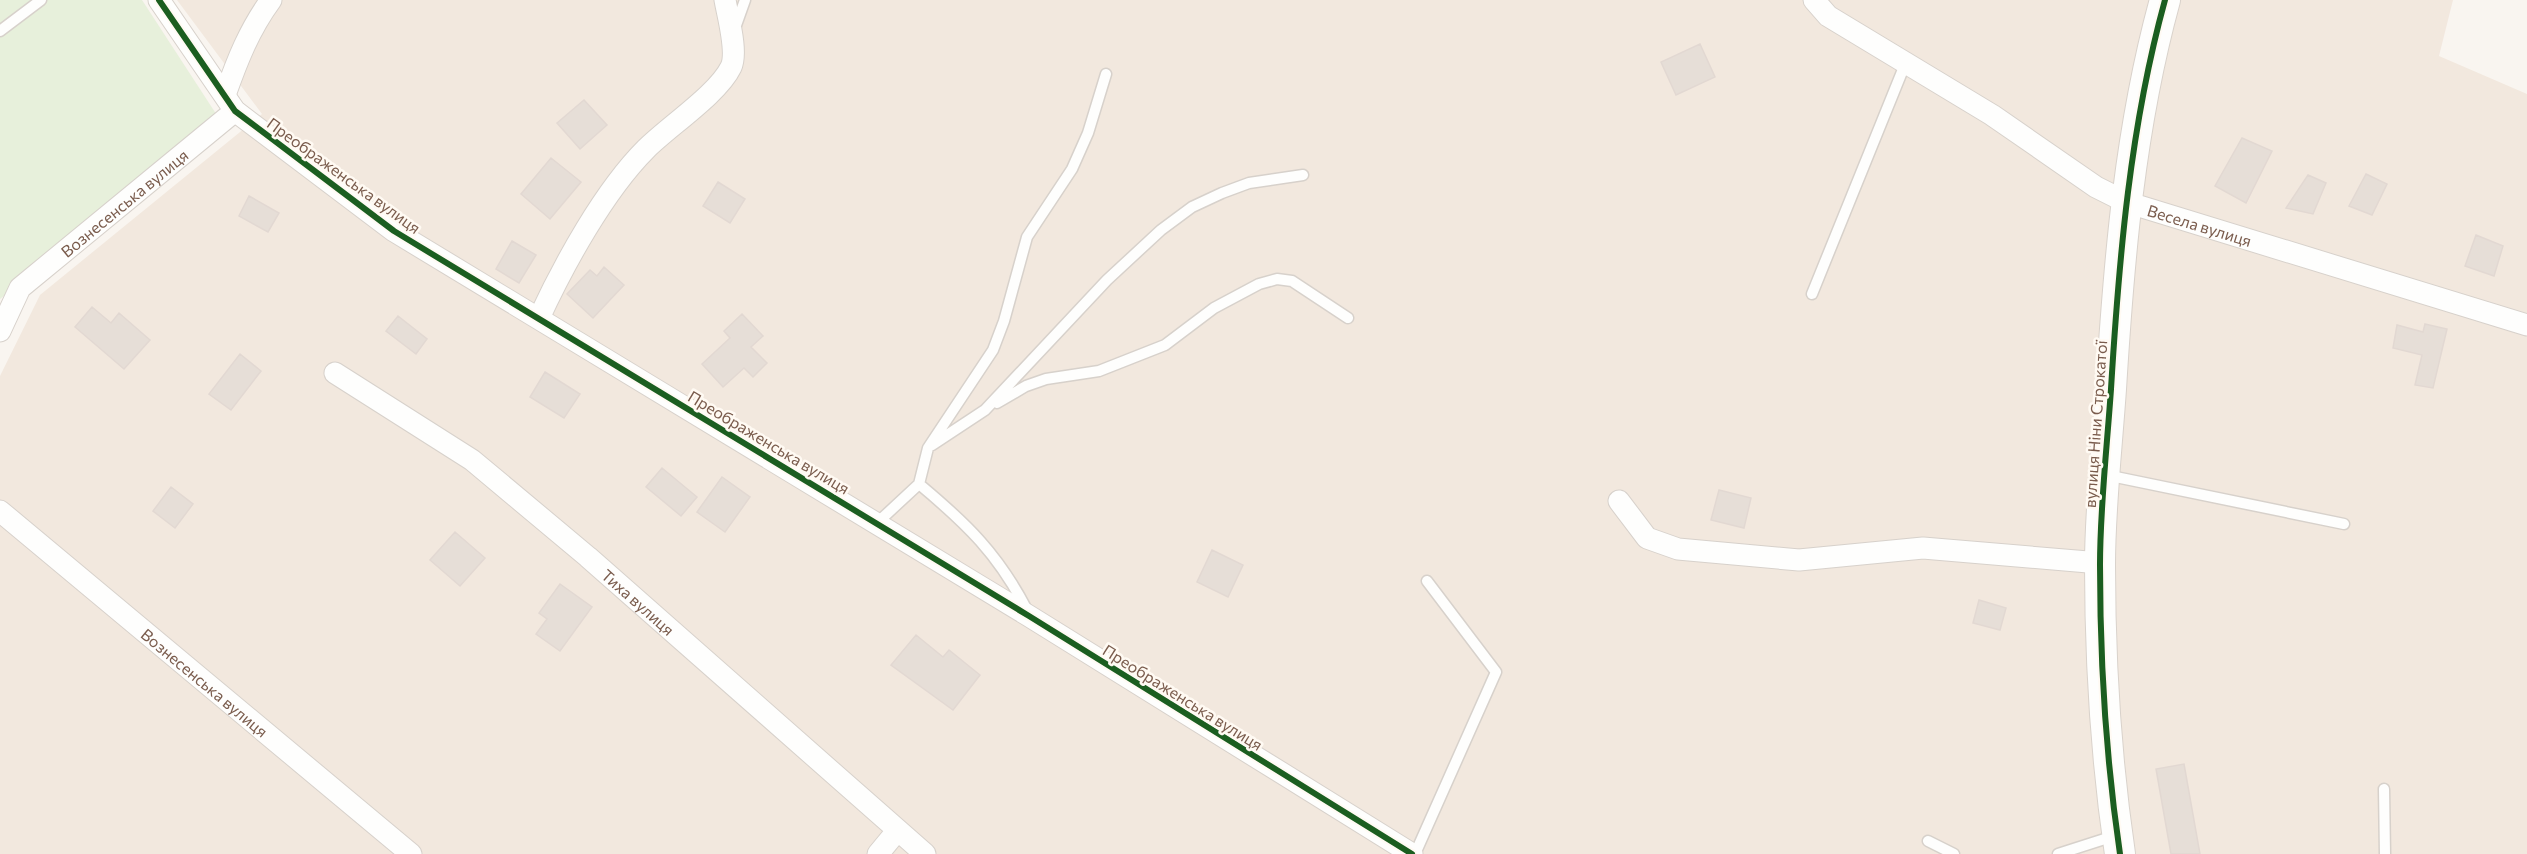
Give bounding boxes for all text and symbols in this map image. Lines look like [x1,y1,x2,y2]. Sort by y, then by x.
street label: Преображенська вулиця [264,113,424,237]
street label: Вознесенська вулиця [56,145,191,260]
street label: Весела вулиця [2145,200,2254,250]
street label: вулиця Ніни Строкатої [2080,339,2110,508]
street label: Преображенська вулиця [685,386,853,498]
street label: Тиха вулиця [598,565,679,639]
street label: Вознесенська вулиця [138,624,272,740]
street label: Преображенська вулиця [1100,640,1266,754]

